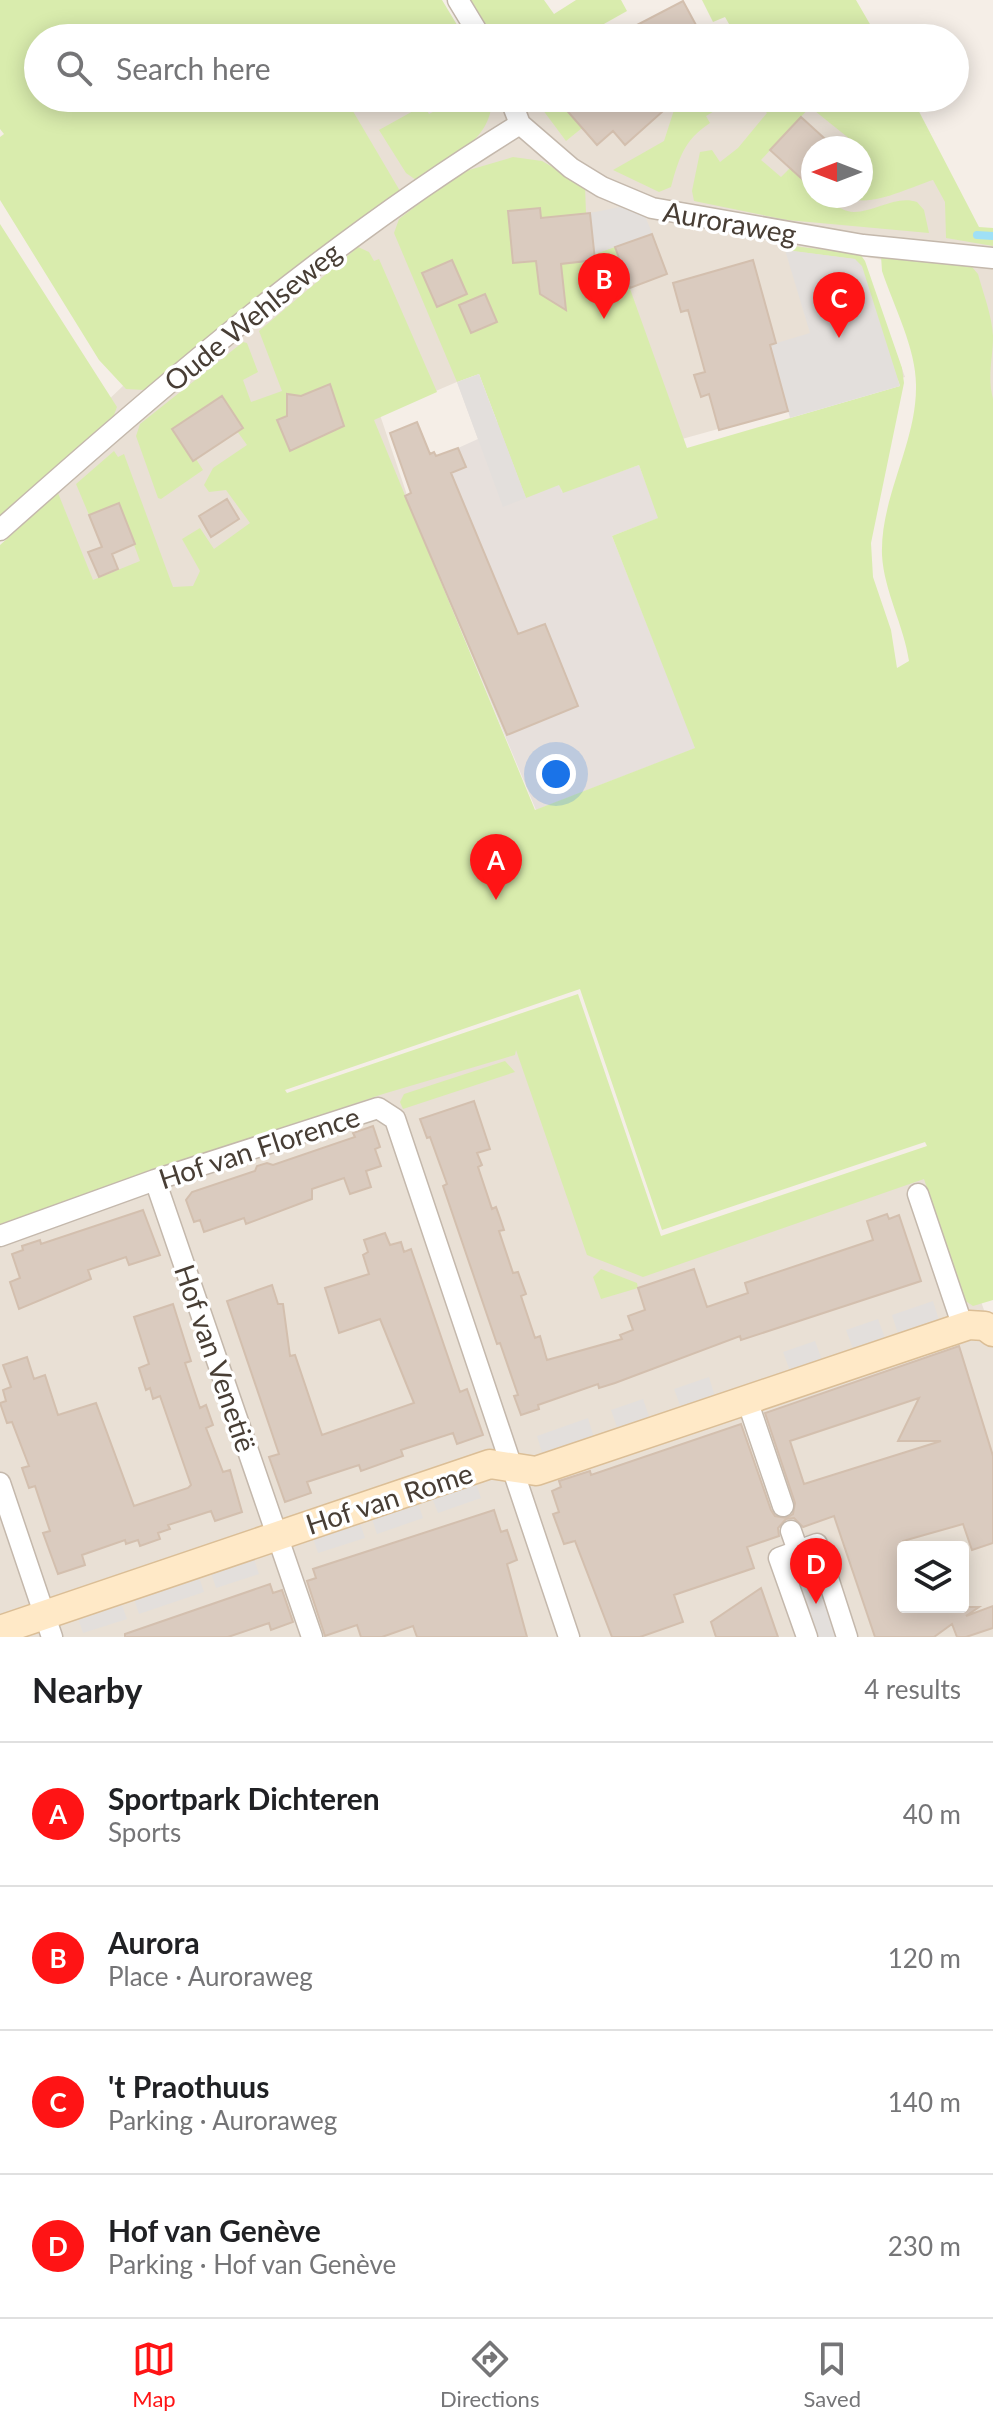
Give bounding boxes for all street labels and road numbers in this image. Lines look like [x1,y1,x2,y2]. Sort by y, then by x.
street label: Auroraweg [661,194,799,250]
street label: Oude Wehlseweg [157,234,347,398]
street label: Hof van Florence [154,1099,364,1195]
street label: Hof van Venetië [168,1260,264,1456]
street label: Hof van Rome [301,1455,477,1541]

